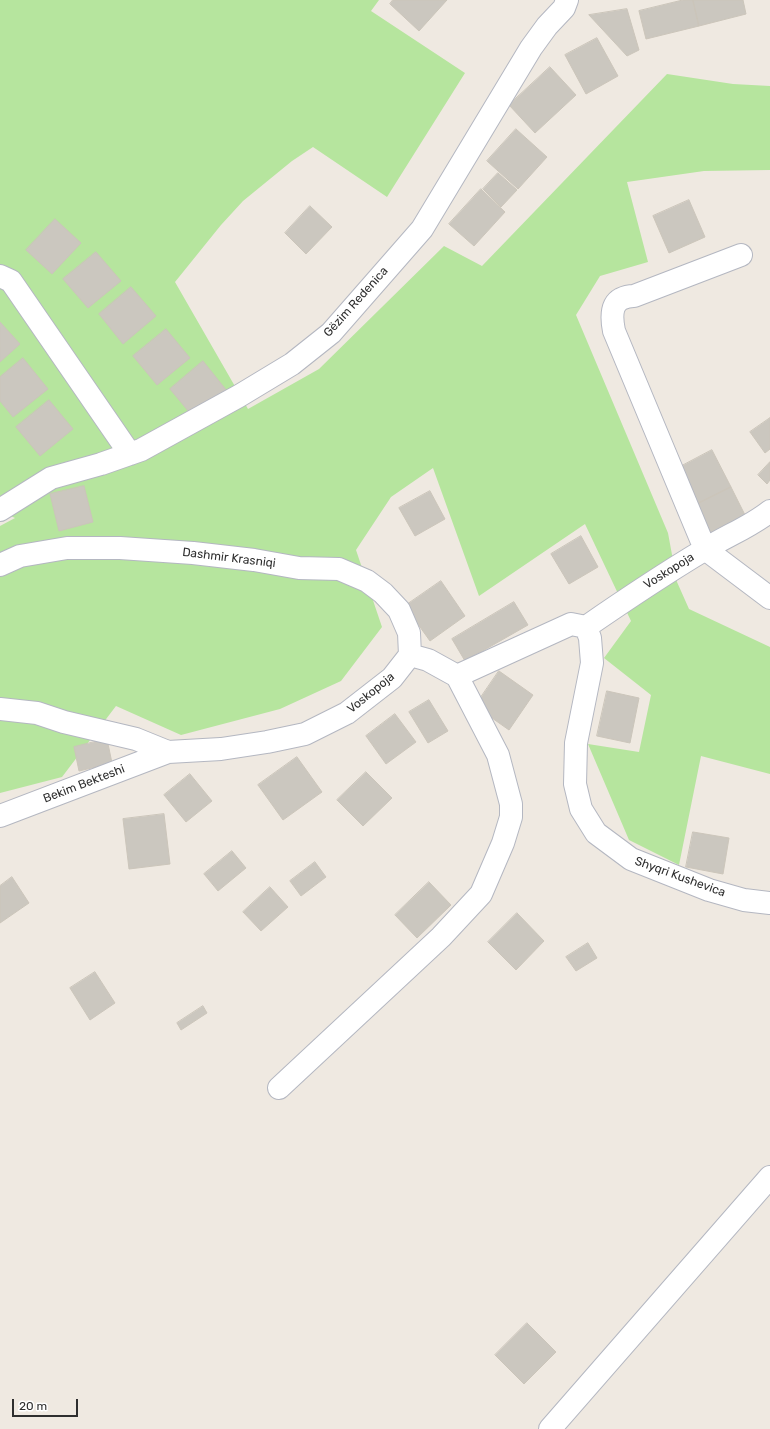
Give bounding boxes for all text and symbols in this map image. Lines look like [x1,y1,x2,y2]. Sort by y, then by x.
street label: Gëzim Redenica [321,264,391,340]
street label: Dashmir Krasniqi [181,545,277,571]
street label: Voskopoja [641,550,697,592]
street label: Voskopoja [344,670,398,716]
street label: Bekim Bekteshi [41,762,127,806]
street label: Shyqri Kushevica [633,854,727,900]
scale bar [14,1391,80,1417]
text: 20 m [19,1399,47,1413]

